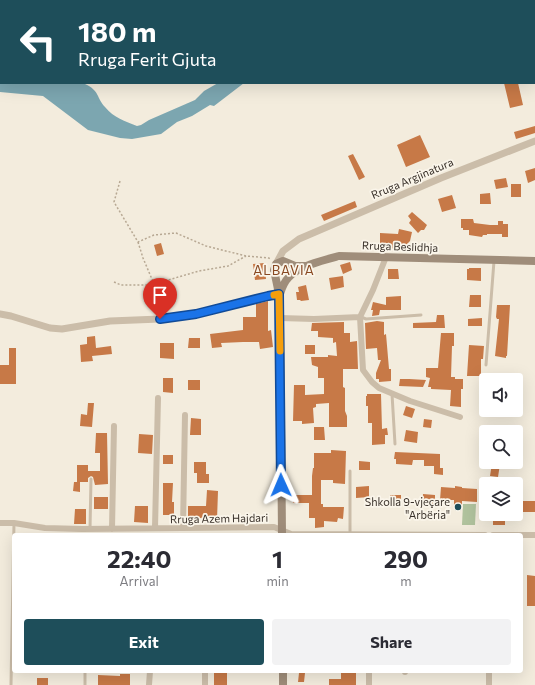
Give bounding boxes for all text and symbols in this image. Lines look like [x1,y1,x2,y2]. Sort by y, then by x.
text: 180 m [78,14,156,48]
icon: left [12,16,64,68]
text: Rruga Ferit Gjuta [78,48,217,70]
street label: Rruga Argjinatura [369,155,455,201]
street label: Rruga Beslidhja [362,238,438,254]
district label: ALBAVIA [253,262,315,278]
pin [143,278,177,319]
icon: arrive [149,284,171,306]
map controls [479,373,523,521]
button: sound [479,373,523,417]
button: search [479,425,523,469]
position arrow [260,464,302,506]
button: layers [479,477,523,521]
place label: Shkolla 9-vjeçare "Arbëria" [365,495,450,521]
marker: Shkolla 9-vjeçare "Arbëria" [453,502,463,512]
street label: Rruga Azem Hajdari [170,511,268,525]
text: 22:40 [107,544,171,573]
text: 1 [272,544,283,573]
text: 290 [384,544,428,573]
text: Arrival [120,573,159,589]
text: min [266,573,289,589]
text: m [400,573,411,589]
button: Exit [24,619,264,665]
button: Share [272,619,511,665]

